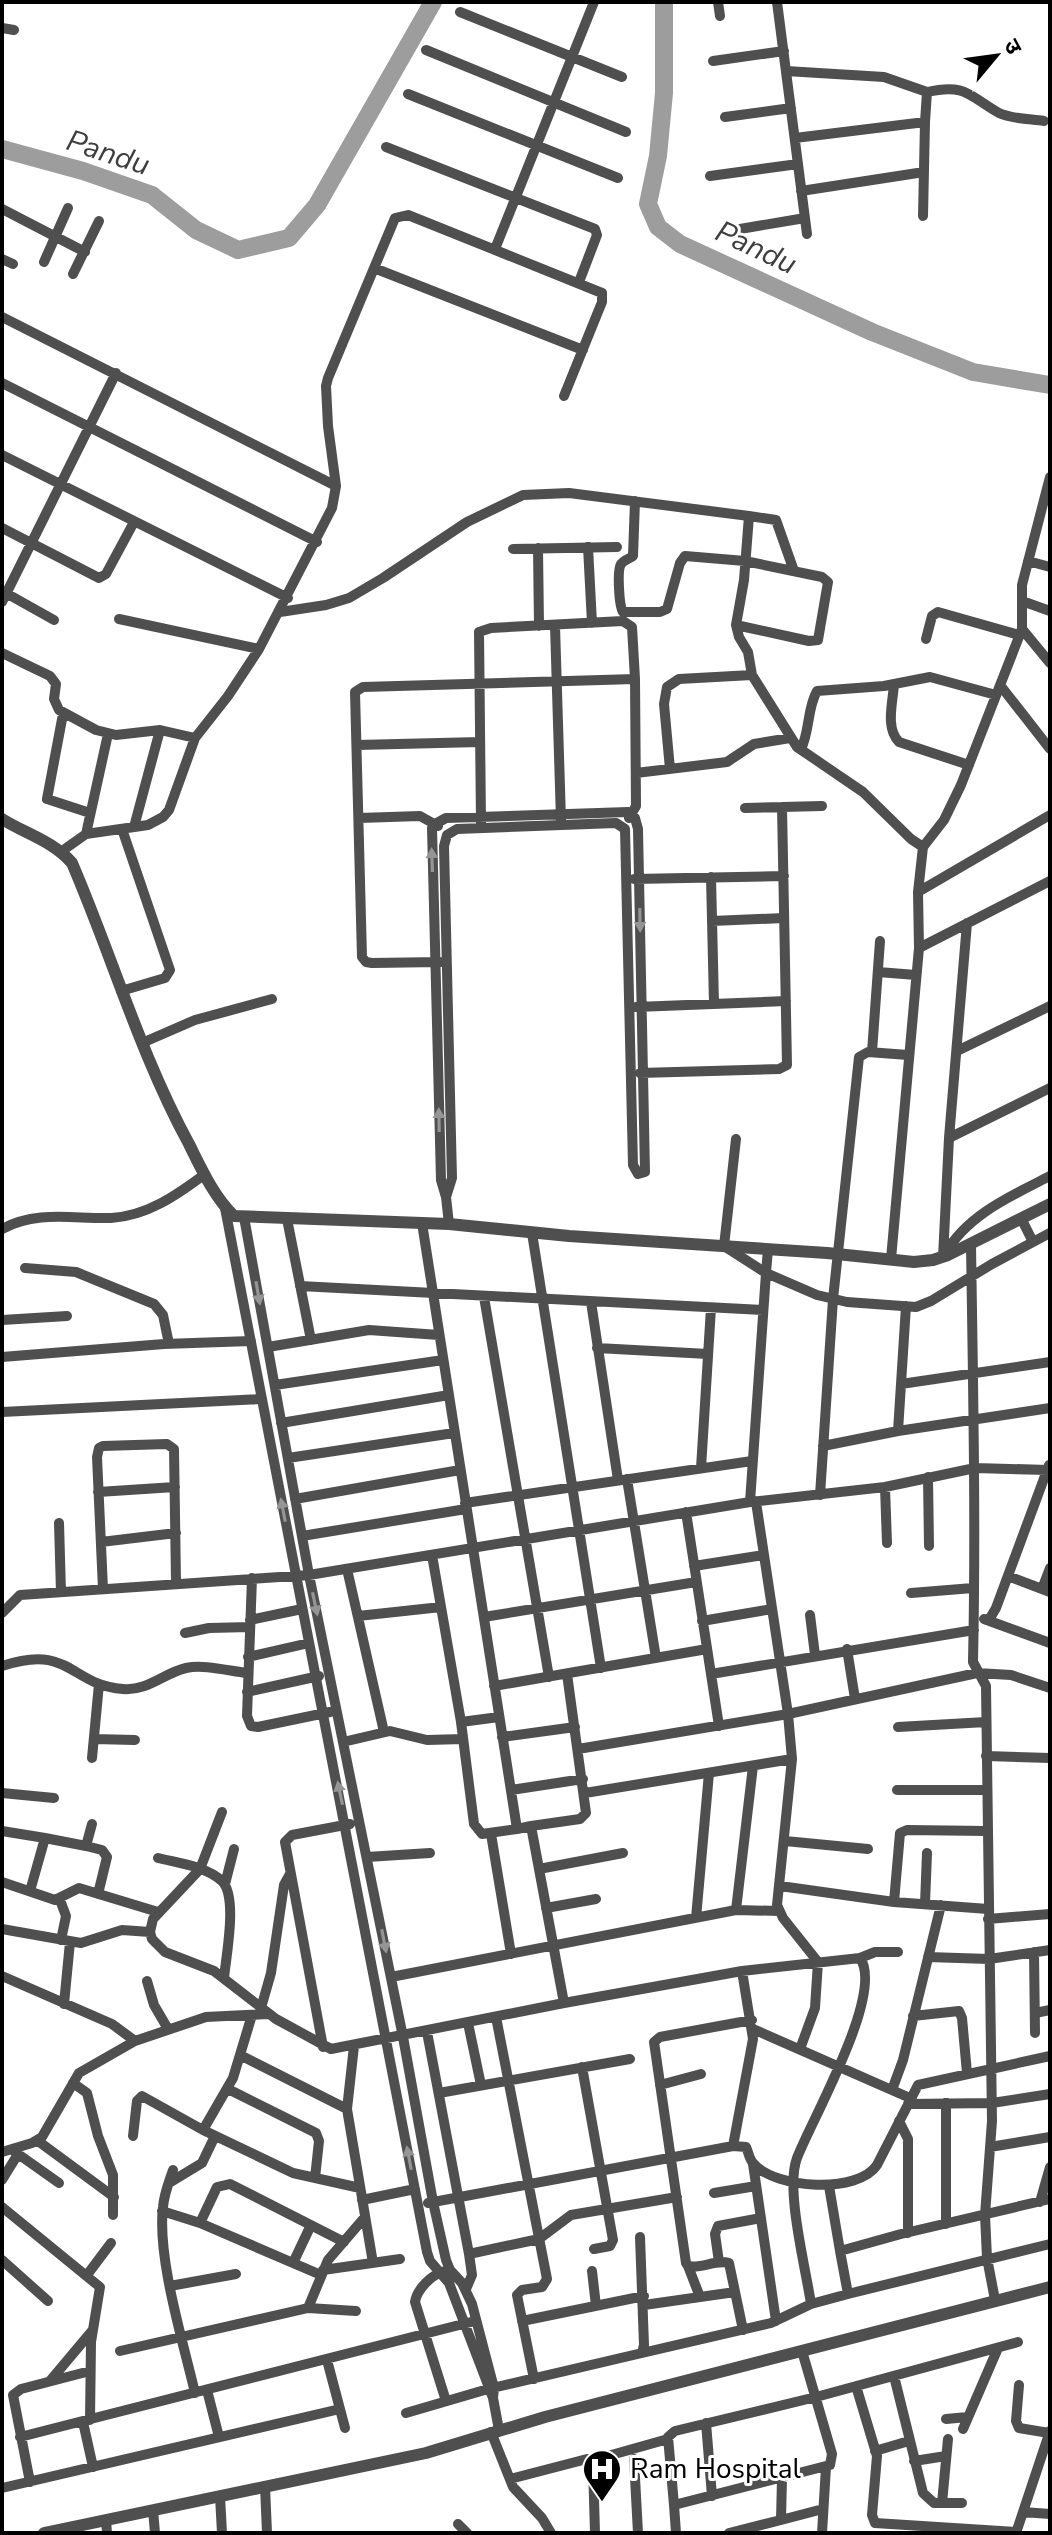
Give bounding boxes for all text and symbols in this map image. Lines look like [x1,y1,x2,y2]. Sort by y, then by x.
north arrow [956,16,1036,96]
text: उ [996,34,1029,61]
water label: Pandu [61,120,155,186]
water label: Pandu [709,211,803,285]
one-way arrow [425,847,438,872]
one-way arrow [634,908,646,933]
one-way arrow [433,1107,446,1132]
one-way arrow [252,1281,264,1306]
one-way arrow [276,1498,289,1523]
one-way arrow [309,1592,322,1617]
one-way arrow [333,1780,346,1805]
one-way arrow [378,1929,391,1954]
one-way arrow [403,2145,415,2170]
hospital icon: Ram Hospital [581,2448,623,2503]
place label: Ram Hospital [630,2450,801,2488]

